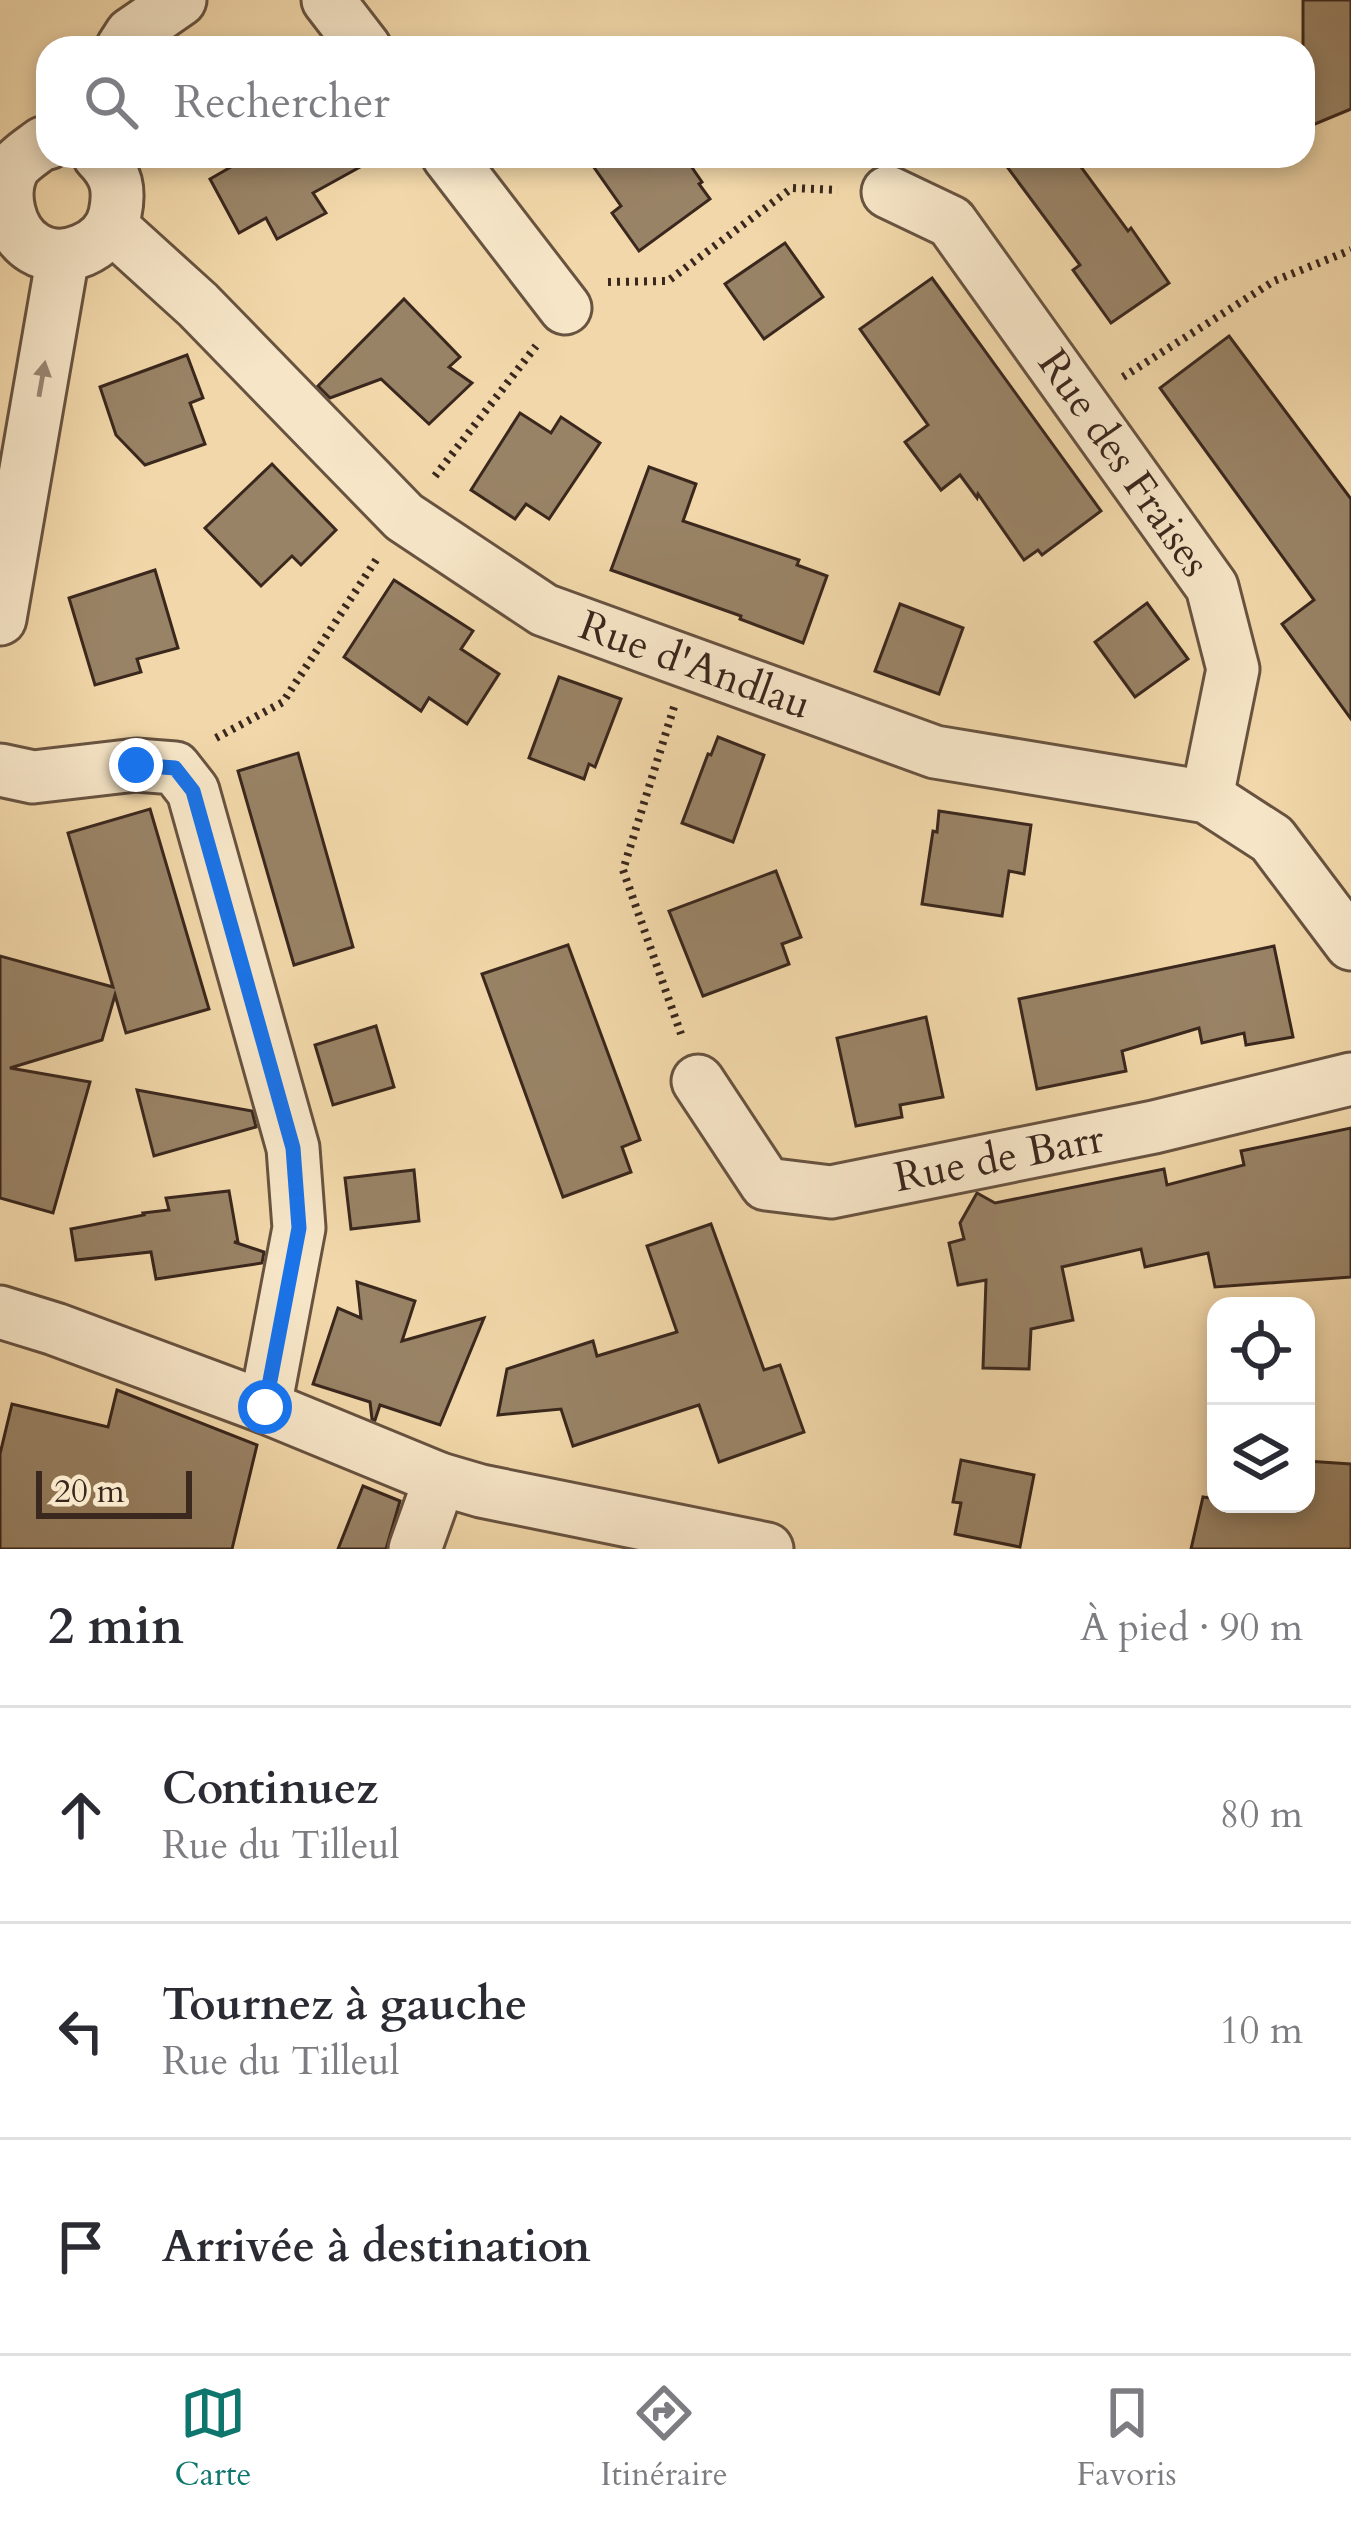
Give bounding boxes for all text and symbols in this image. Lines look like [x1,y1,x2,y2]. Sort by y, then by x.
search box [36,36,1315,168]
icon: search [78,69,144,135]
text: Rechercher [174,72,390,133]
street label: Rue des Fraises [1024,338,1224,588]
one-way arrow [33,360,52,398]
street label: Rue d'Andlau [571,597,819,733]
route end [109,738,163,792]
street label: Rue de Barr [889,1110,1109,1206]
map controls [1207,1297,1315,1513]
button: locate [1207,1297,1315,1405]
route start [238,1380,292,1434]
button: layers [1207,1405,1315,1513]
scale bar [36,1465,192,1518]
text: 20 m [54,1469,125,1514]
text: 2 min [48,1592,184,1662]
text: À pied · 90 m [1080,1601,1303,1654]
text: Continuez [162,1758,378,1819]
icon: ahead [48,1782,114,1848]
text: 80 m [1220,1788,1303,1841]
text: Rue du Tilleul [162,1819,400,1872]
text: Tournez à gauche [162,1974,527,2035]
icon: left [48,1998,114,2064]
text: 10 m [1220,2004,1303,2057]
text: Rue du Tilleul [162,2035,400,2088]
icon: arrive [48,2214,114,2280]
text: Arrivée à destination [162,2216,591,2277]
tab: Carte [174,2380,251,2497]
tab: Itinéraire [600,2380,728,2497]
tab: Favoris [1077,2380,1177,2497]

